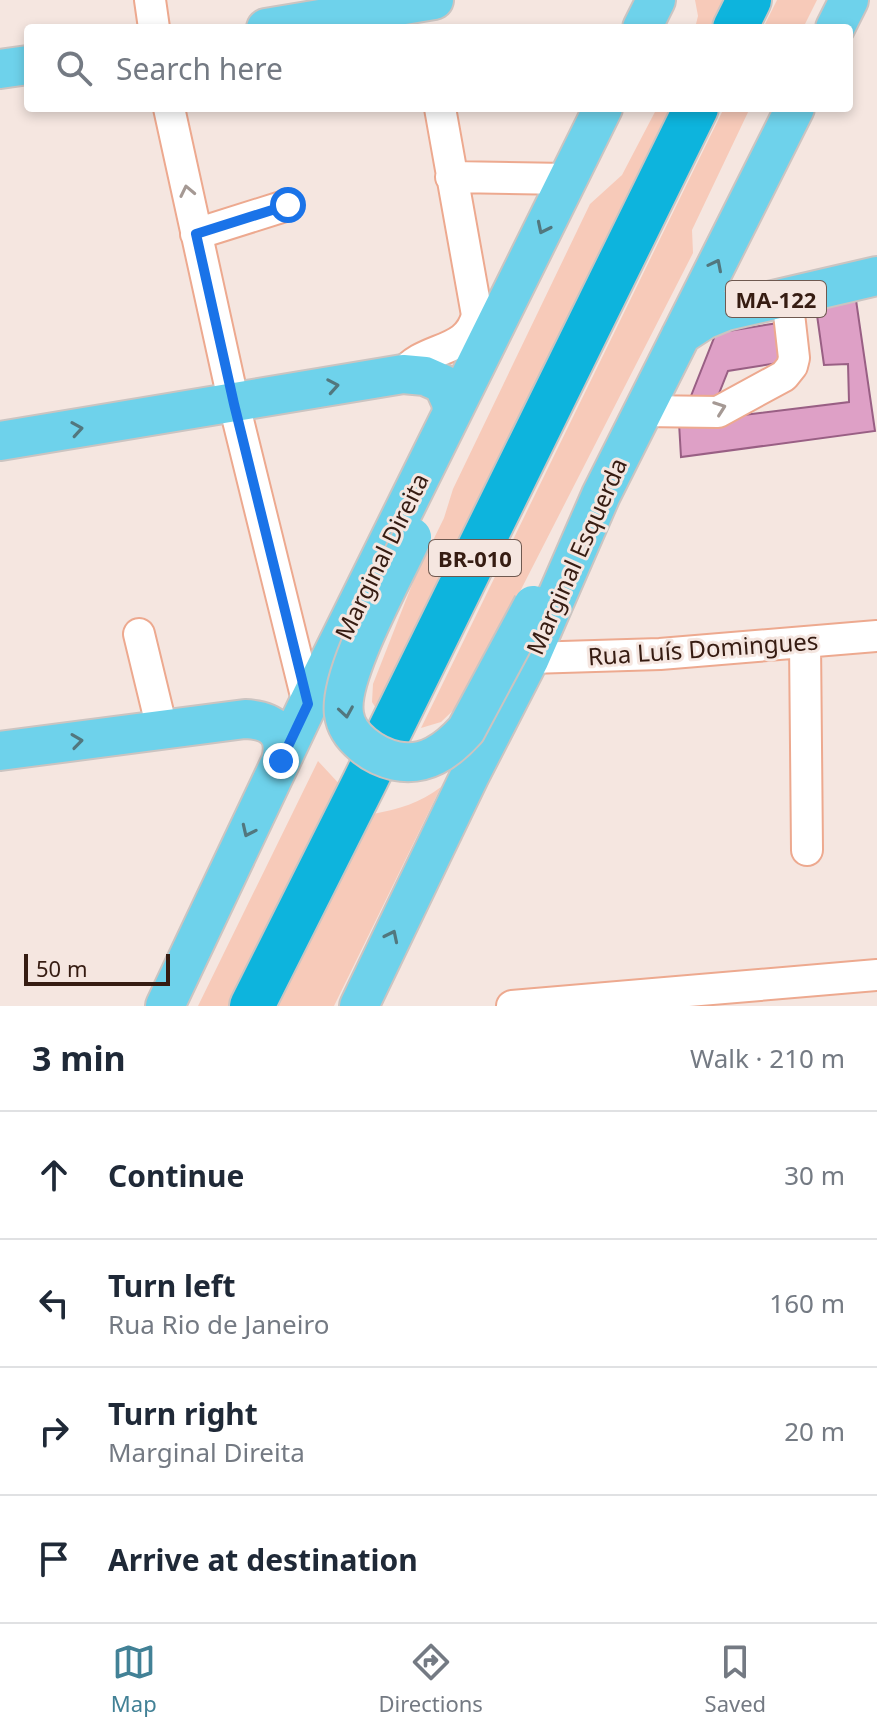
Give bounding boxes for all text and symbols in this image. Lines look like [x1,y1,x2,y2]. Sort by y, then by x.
search box [24,24,853,112]
icon: search [52,46,96,90]
text: Search here [116,48,283,89]
one-way arrow [179,185,196,198]
route start [270,187,306,223]
one-way arrow [537,220,553,234]
one-way arrow [707,259,722,274]
road number: MA-122 [726,281,826,317]
one-way arrow [327,379,340,396]
one-way arrow [712,401,726,418]
one-way arrow [70,421,84,438]
street label: Marginal Esquerda [518,452,634,660]
street label: Marginal Direita [326,467,436,645]
road number: BR-010 [429,540,521,576]
street label: Rua Luís Domingues [587,623,819,673]
one-way arrow [336,705,353,719]
one-way arrow [70,733,84,750]
route end [263,743,299,779]
one-way arrow [242,823,258,838]
one-way arrow [383,929,398,944]
scale bar [24,950,170,986]
text: 50 m [36,953,87,983]
text: 3 min [32,1035,126,1081]
text: Walk · 210 m [690,1040,845,1076]
icon: ahead [32,1153,76,1197]
text: Continue [108,1155,244,1196]
text: 30 m [784,1157,845,1193]
text: Turn left [108,1265,236,1306]
icon: left [32,1281,76,1325]
text: 160 m [769,1285,845,1321]
text: Rua Rio de Janeiro [108,1306,329,1342]
text: Turn right [108,1393,258,1434]
icon: right [32,1409,76,1453]
text: 20 m [784,1413,845,1449]
text: Marginal Direita [108,1434,305,1470]
icon: arrive [32,1537,76,1581]
text: Arrive at destination [108,1539,418,1580]
tab: Map [111,1640,157,1718]
tab: Directions [378,1640,483,1718]
tab: Saved [705,1640,766,1718]

